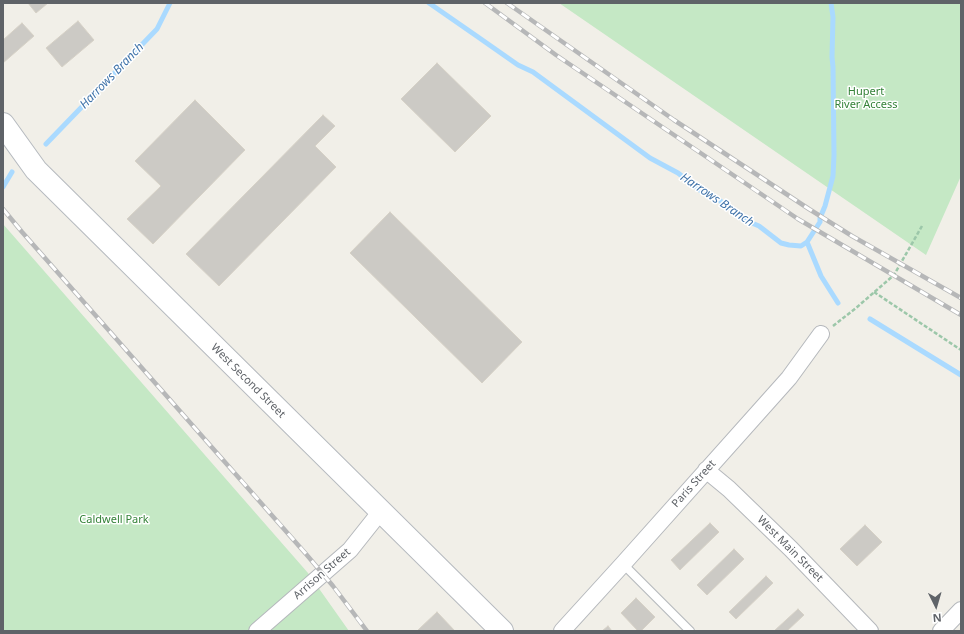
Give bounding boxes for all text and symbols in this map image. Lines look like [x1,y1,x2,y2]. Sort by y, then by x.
water label: Harrows Branch [77,40,147,112]
park label: Hupert River Access [834,85,898,111]
water label: Harrows Branch [677,170,757,230]
street label: West Second Street [208,341,288,421]
street label: Paris Street [669,458,719,510]
park label: Caldwell Park [79,513,149,527]
street label: West Main Street [754,513,826,585]
street label: Arrison Street [291,546,353,602]
north arrow [916,586,956,626]
text: N [932,611,942,626]

